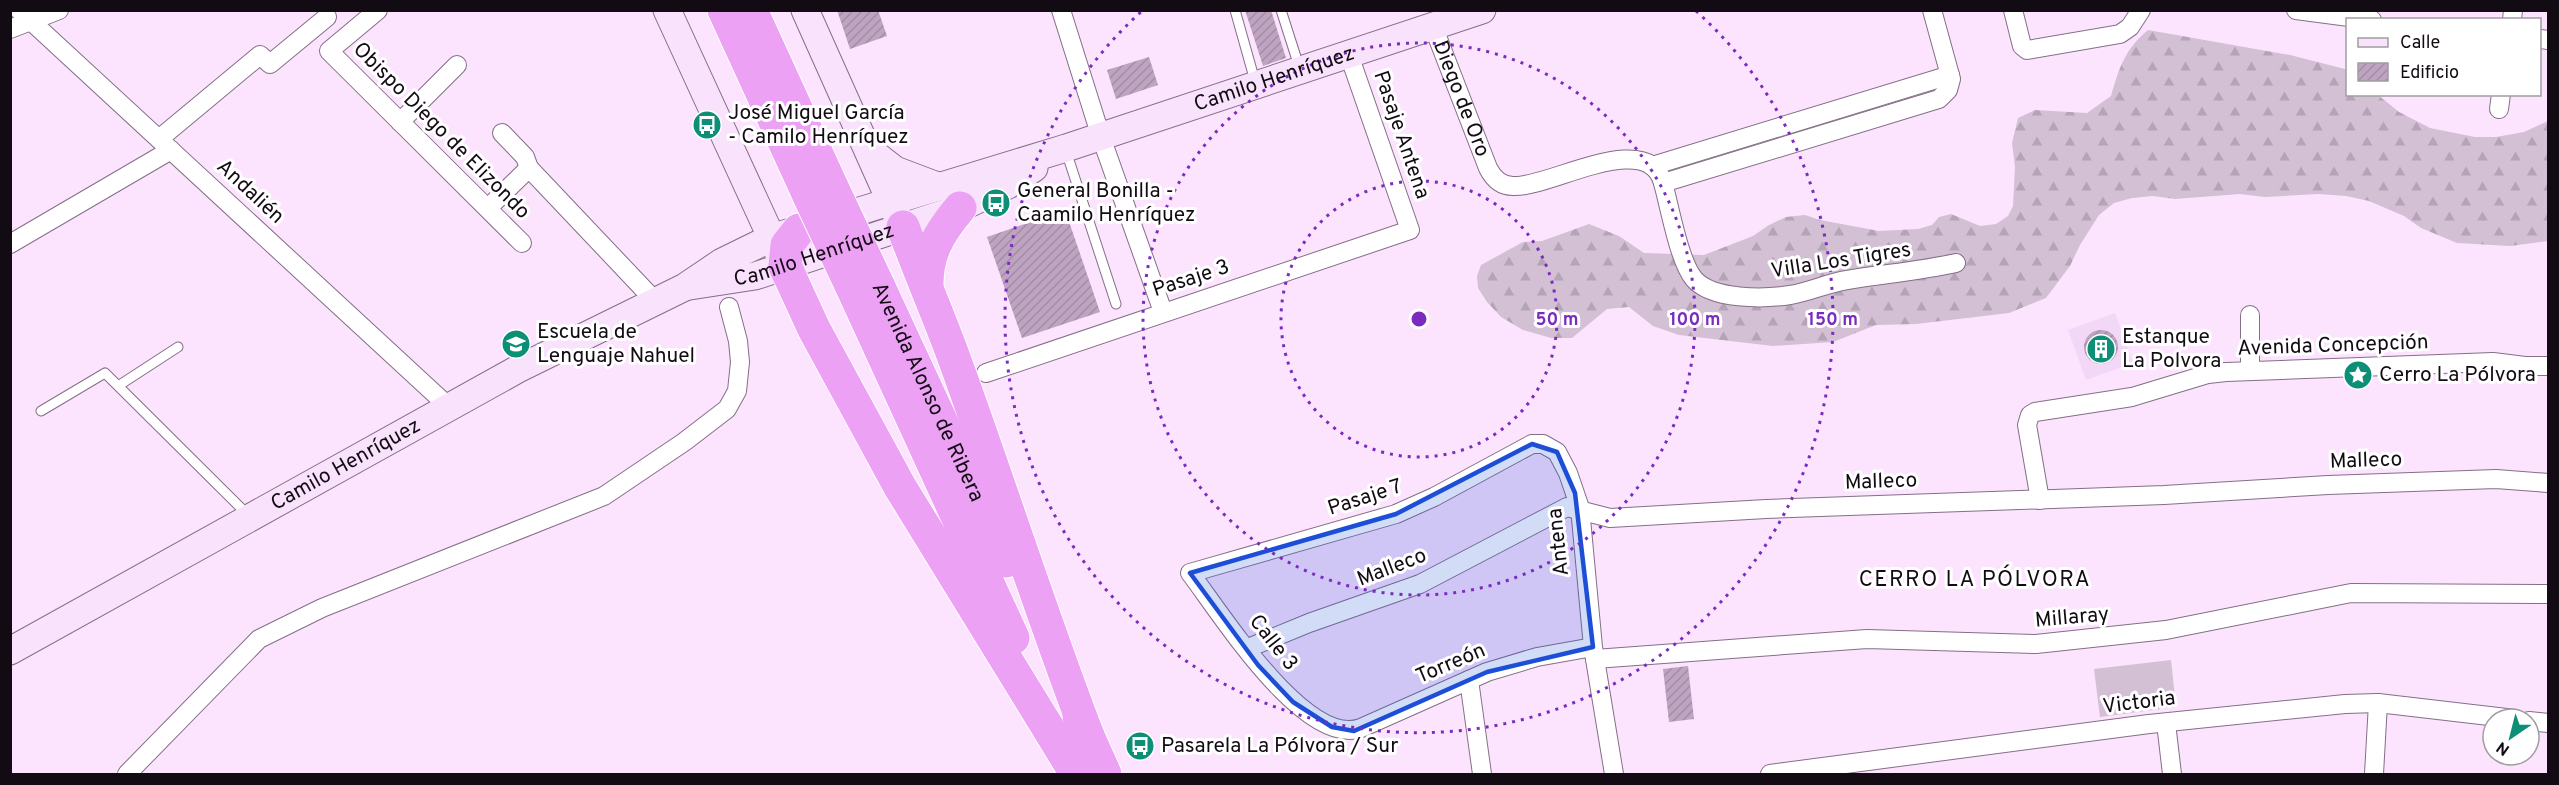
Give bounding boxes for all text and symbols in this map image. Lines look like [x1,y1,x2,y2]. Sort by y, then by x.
legend [2346,18,2541,96]
text: Calle [2400,32,2440,55]
street label: Obispo Diego de Elizondo [347,37,535,225]
street label: Diego de Oro [1426,37,1496,161]
street label: Camilo Henríquez [1190,40,1358,118]
text: Edificio [2400,62,2459,85]
street label: Pasaje Antena [1366,67,1436,203]
place label: José Miguel García - Camilo Henríquez [728,100,909,151]
bus stop icon: José Miguel García - Camilo Henríquez [691,109,723,141]
street label: Andalién [210,154,290,230]
place label: General Bonilla - Caamilo Henríquez [1017,178,1195,229]
bus stop icon: General Bonilla - Caamilo Henríquez [980,187,1012,219]
street label: Camilo Henríquez [732,217,898,293]
street label: Villa Los Tigres [1769,237,1913,285]
street label: Pasaje 3 [1149,254,1233,304]
street label: Avenida Alonso de Ribera [865,278,990,506]
centre of rings [1409,309,1429,329]
text: 50 m [1535,309,1579,332]
text: 100 m [1669,309,1721,332]
text: 150 m [1808,309,1858,332]
place label: Escuela de Lenguaje Nahuel [537,319,695,370]
place label: Estanque La Polvora [2122,324,2221,375]
school or university icon: Escuela de Lenguaje Nahuel [500,328,532,360]
street label: Avenida Concepción [2237,329,2429,363]
building icon: Estanque La Polvora [2085,333,2117,365]
place icon: Cerro La Pólvora [2342,359,2374,391]
place label: Cerro La Pólvora [2379,362,2536,389]
street label: Camilo Henríquez [266,412,425,517]
street label: Malleco [2329,446,2403,476]
street label: Malleco [1844,467,1918,497]
street label: Pasaje 7 [1324,473,1406,523]
street label: Antena [1542,507,1576,577]
street label: Malleco [1353,542,1431,594]
district label: CERRO LA PÓLVORA [1859,564,2091,594]
street label: Millaray [2034,601,2110,635]
street label: Calle 3 [1243,609,1303,677]
street label: Torreón [1412,637,1490,691]
street label: Victoria [2101,685,2177,721]
north arrow [2481,707,2541,767]
bus stop icon: Pasarela La Pólvora / Sur [1124,730,1156,762]
place label: Pasarela La Pólvora / Sur [1161,733,1398,760]
text: N [2493,736,2514,759]

